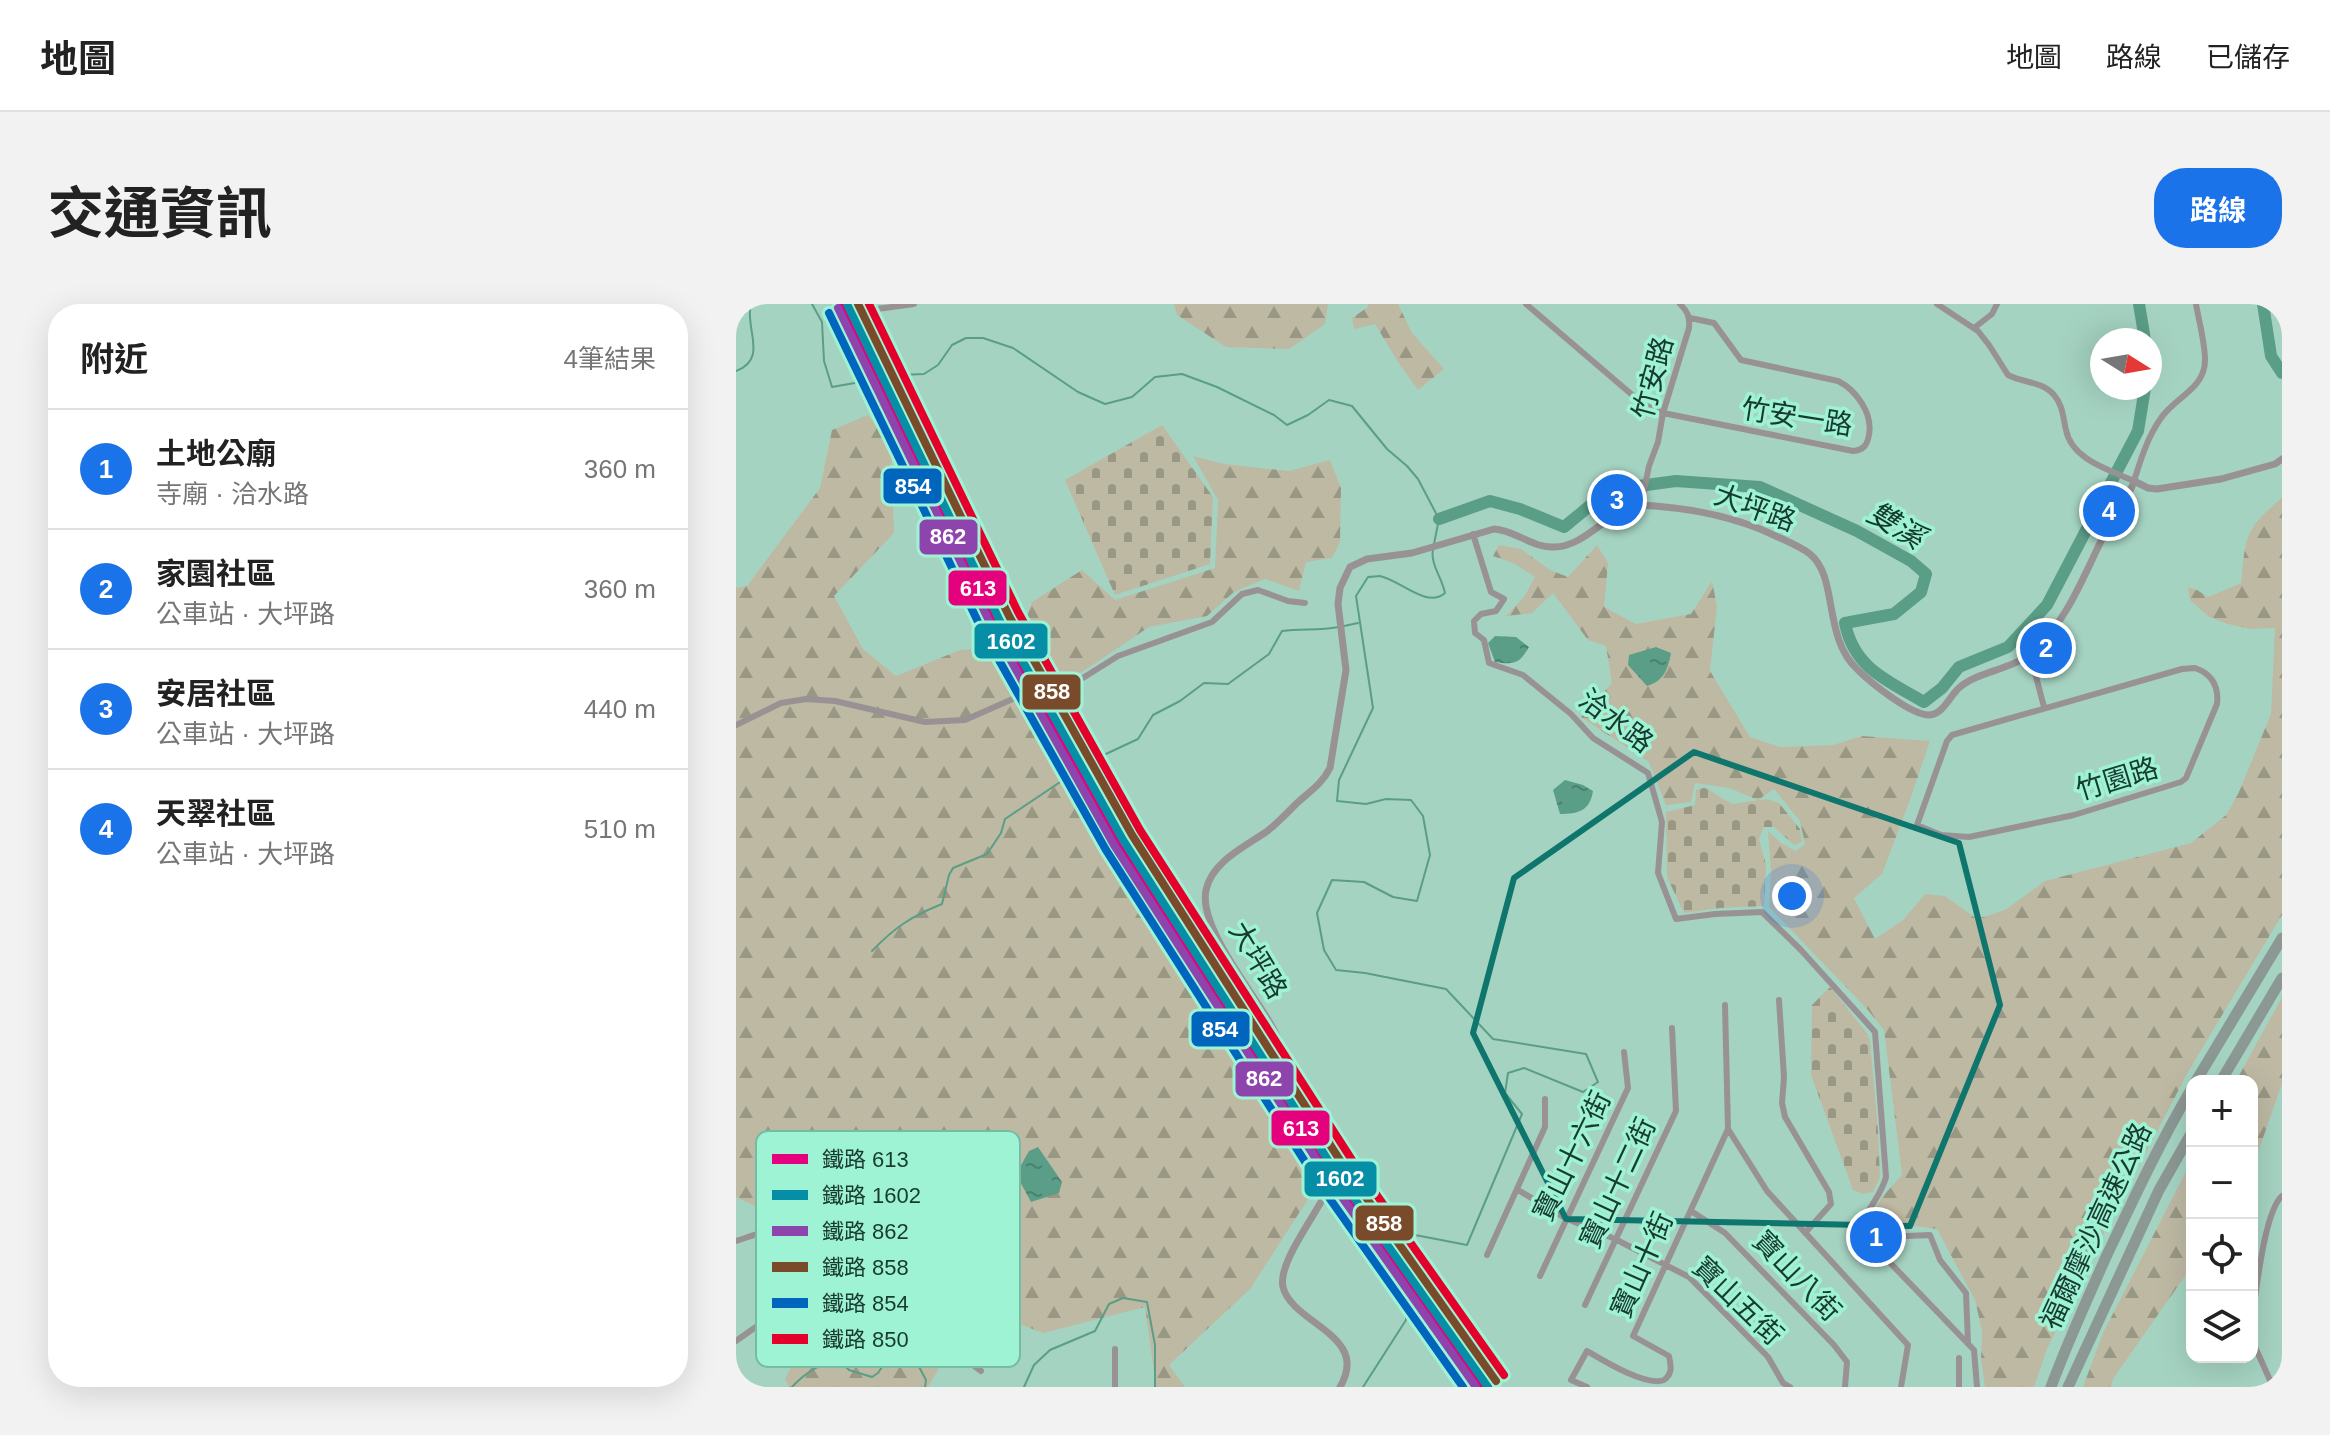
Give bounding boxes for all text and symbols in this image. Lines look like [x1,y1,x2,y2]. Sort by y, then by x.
text: 地圖 [40,38,116,80]
text: 地圖 [2006,42,2062,73]
text: 路線 [2106,42,2162,73]
text: 已儲存 [2206,42,2290,73]
button: 路線 [2154,168,2282,248]
text: 交通資訊 [48,182,272,245]
north arrow [2090,328,2162,400]
street label: 竹安路 [1627,333,1679,423]
text: 附近 [80,340,148,378]
text: 4筆結果 [564,344,656,374]
street label: 竹安一路 [1739,393,1855,441]
text: 土地公廟 [156,437,276,470]
text: 1 [99,454,113,484]
text: 360 m [584,454,656,484]
line badge: 854 [882,467,943,505]
pin: 3 [1591,470,1643,530]
text: 854 [895,474,932,499]
text: 寺廟 · 洽水路 [156,479,309,509]
street label: 大坪路 [1710,479,1800,537]
pin: 4 [2083,481,2135,541]
water label: 雙溪 [1862,495,1934,557]
line badge: 862 [918,518,979,556]
text: 862 [930,524,966,549]
text: 家園社區 [156,557,276,590]
line badge: 613 [947,569,1008,607]
text: 2 [99,574,113,604]
text: 360 m [584,574,656,604]
text: 613 [960,576,996,601]
text: 公車站 · 大坪路 [156,599,335,629]
pin: 2 [2020,618,2072,678]
line badge: 1602 [973,622,1049,660]
text: 1602 [987,629,1035,654]
line badge: 858 [1021,673,1082,711]
text: 安居社區 [156,677,276,710]
text: 858 [1034,679,1070,704]
street label: 洽水路 [1573,683,1659,759]
text: 3 [99,694,113,724]
text: 440 m [584,694,656,724]
text: 公車站 · 大坪路 [156,719,335,749]
street label: 竹園路 [2072,752,2162,806]
text: 天翠社區 [156,797,276,830]
text: 4 [99,814,113,844]
text: 510 m [584,814,656,844]
text: 公車站 · 大坪路 [156,839,335,869]
your location [1772,876,1812,916]
street label: 大坪路 [1223,916,1293,1004]
line badge: 854 [1190,1010,1251,1048]
text: 854 [1202,1017,1239,1042]
line badge: 862 [1234,1060,1295,1098]
text: 862 [1246,1066,1282,1091]
map controls [2186,1075,2258,1363]
button: + [2186,1075,2258,1147]
street label: 寶山十六街 [1527,1086,1617,1226]
line badge: 613 [1270,1109,1331,1147]
street label: 寶山十二街 [1574,1113,1662,1253]
text: 613 [1283,1116,1319,1141]
street label: 福爾摩沙高速公路 [2035,1118,2157,1334]
legend [756,1131,1020,1367]
text: 鐵路 613 [822,1147,909,1172]
button: − [2186,1147,2258,1219]
line badge: 1602 [1303,1160,1378,1198]
text: 1602 [1316,1166,1364,1191]
text: 鐵路 1602 [822,1183,921,1208]
line badge: 858 [1354,1204,1415,1242]
pin: 1 [1850,1207,1902,1267]
street label: 寶山十街 [1605,1208,1679,1322]
text: 858 [1366,1211,1402,1236]
text: 鐵路 862 [822,1219,909,1244]
button: locate [2186,1219,2258,1291]
street label: 寶山八街 [1747,1225,1847,1327]
street label: 寶山五街 [1687,1251,1789,1351]
text: 鐵路 858 [822,1255,909,1280]
text: 鐵路 854 [822,1291,909,1316]
button: layers [2186,1291,2258,1363]
text: 鐵路 850 [822,1327,909,1352]

